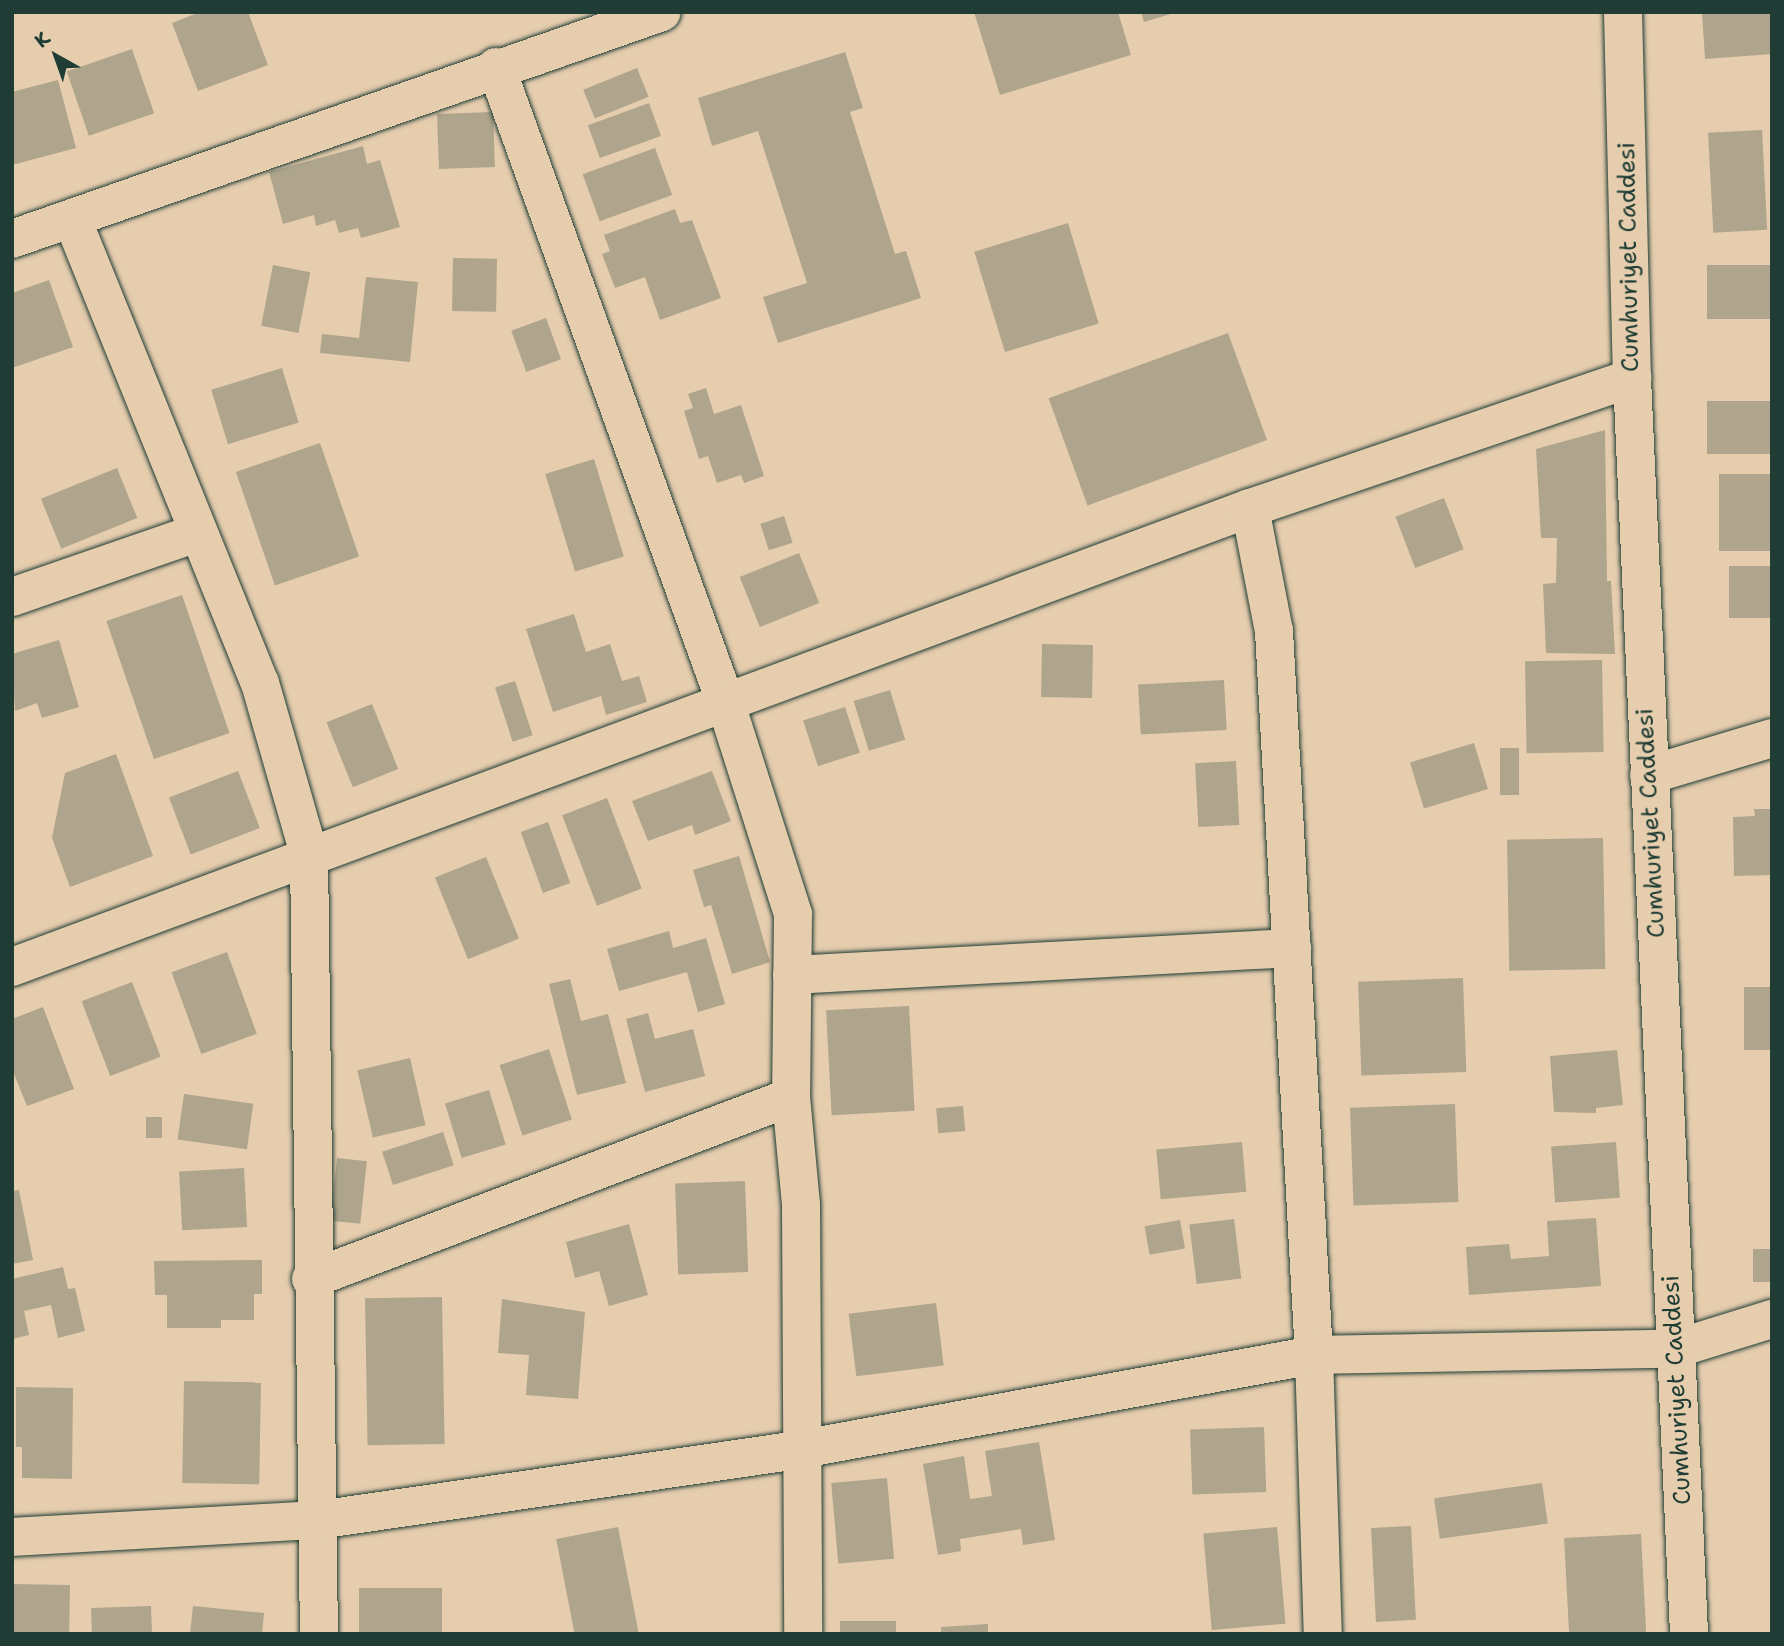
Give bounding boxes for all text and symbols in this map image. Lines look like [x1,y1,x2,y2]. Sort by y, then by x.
north arrow [21,21,91,91]
text: K [29,26,55,53]
street label: Cumhuriyet Caddesi [1613,142,1645,372]
street label: Cumhuriyet Caddesi [1631,707,1671,939]
street label: Cumhuriyet Caddesi [1657,1274,1697,1506]

